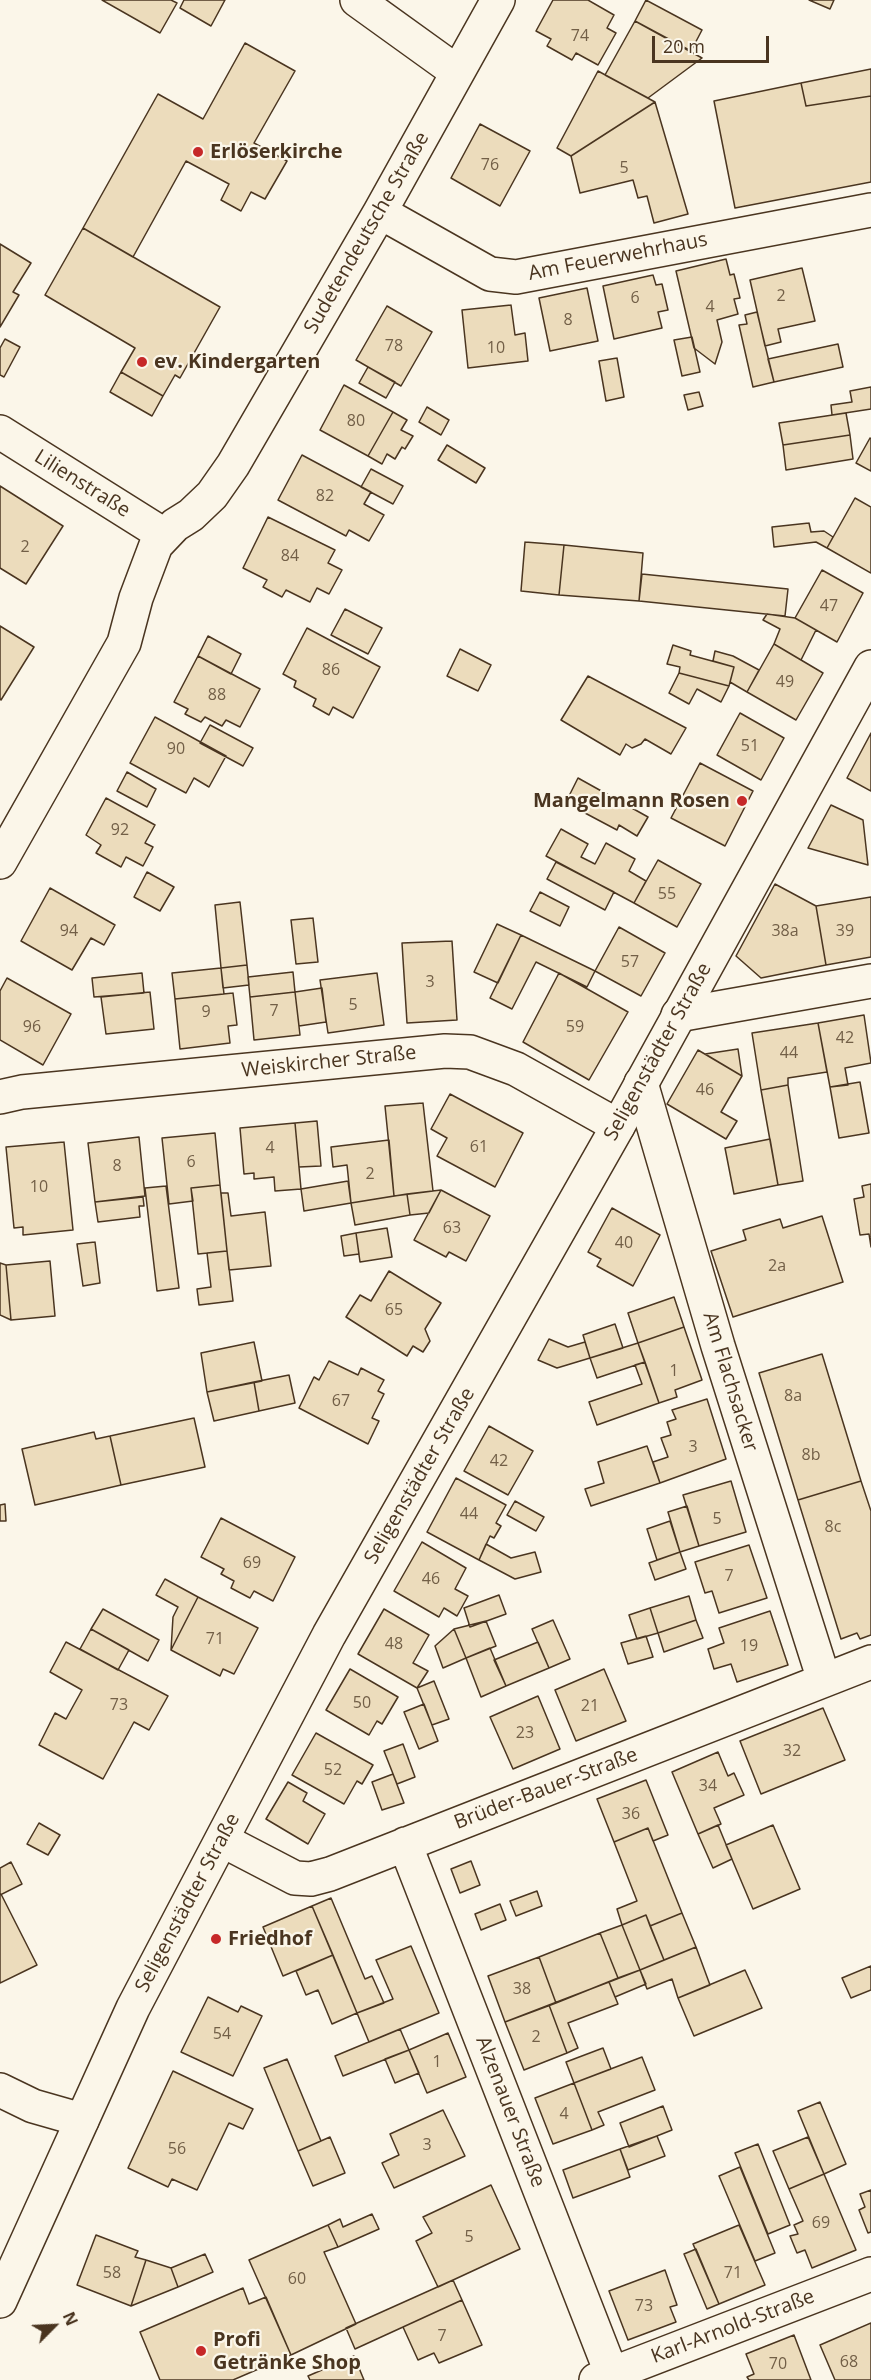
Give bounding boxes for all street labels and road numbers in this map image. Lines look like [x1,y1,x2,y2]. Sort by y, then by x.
street label: Sudetendeutsche Straße [299,128,435,338]
street label: Am Feuerwehrhaus [526,228,710,286]
street label: Lilienstraße [30,445,134,523]
street label: Seligenstädter Straße [599,959,717,1145]
street label: Weiskircher Straße [240,1041,418,1083]
street label: Am Flachsacker [697,1309,763,1455]
street label: Seligenstädter Straße [360,1384,480,1568]
street label: Brüder-Bauer-Straße [451,1743,641,1835]
street label: Seligenstädter Straße [131,1809,245,1997]
street label: Alzenauer Straße [470,2033,550,2191]
street label: Karl-Arnold-Straße [648,2285,818,2369]

